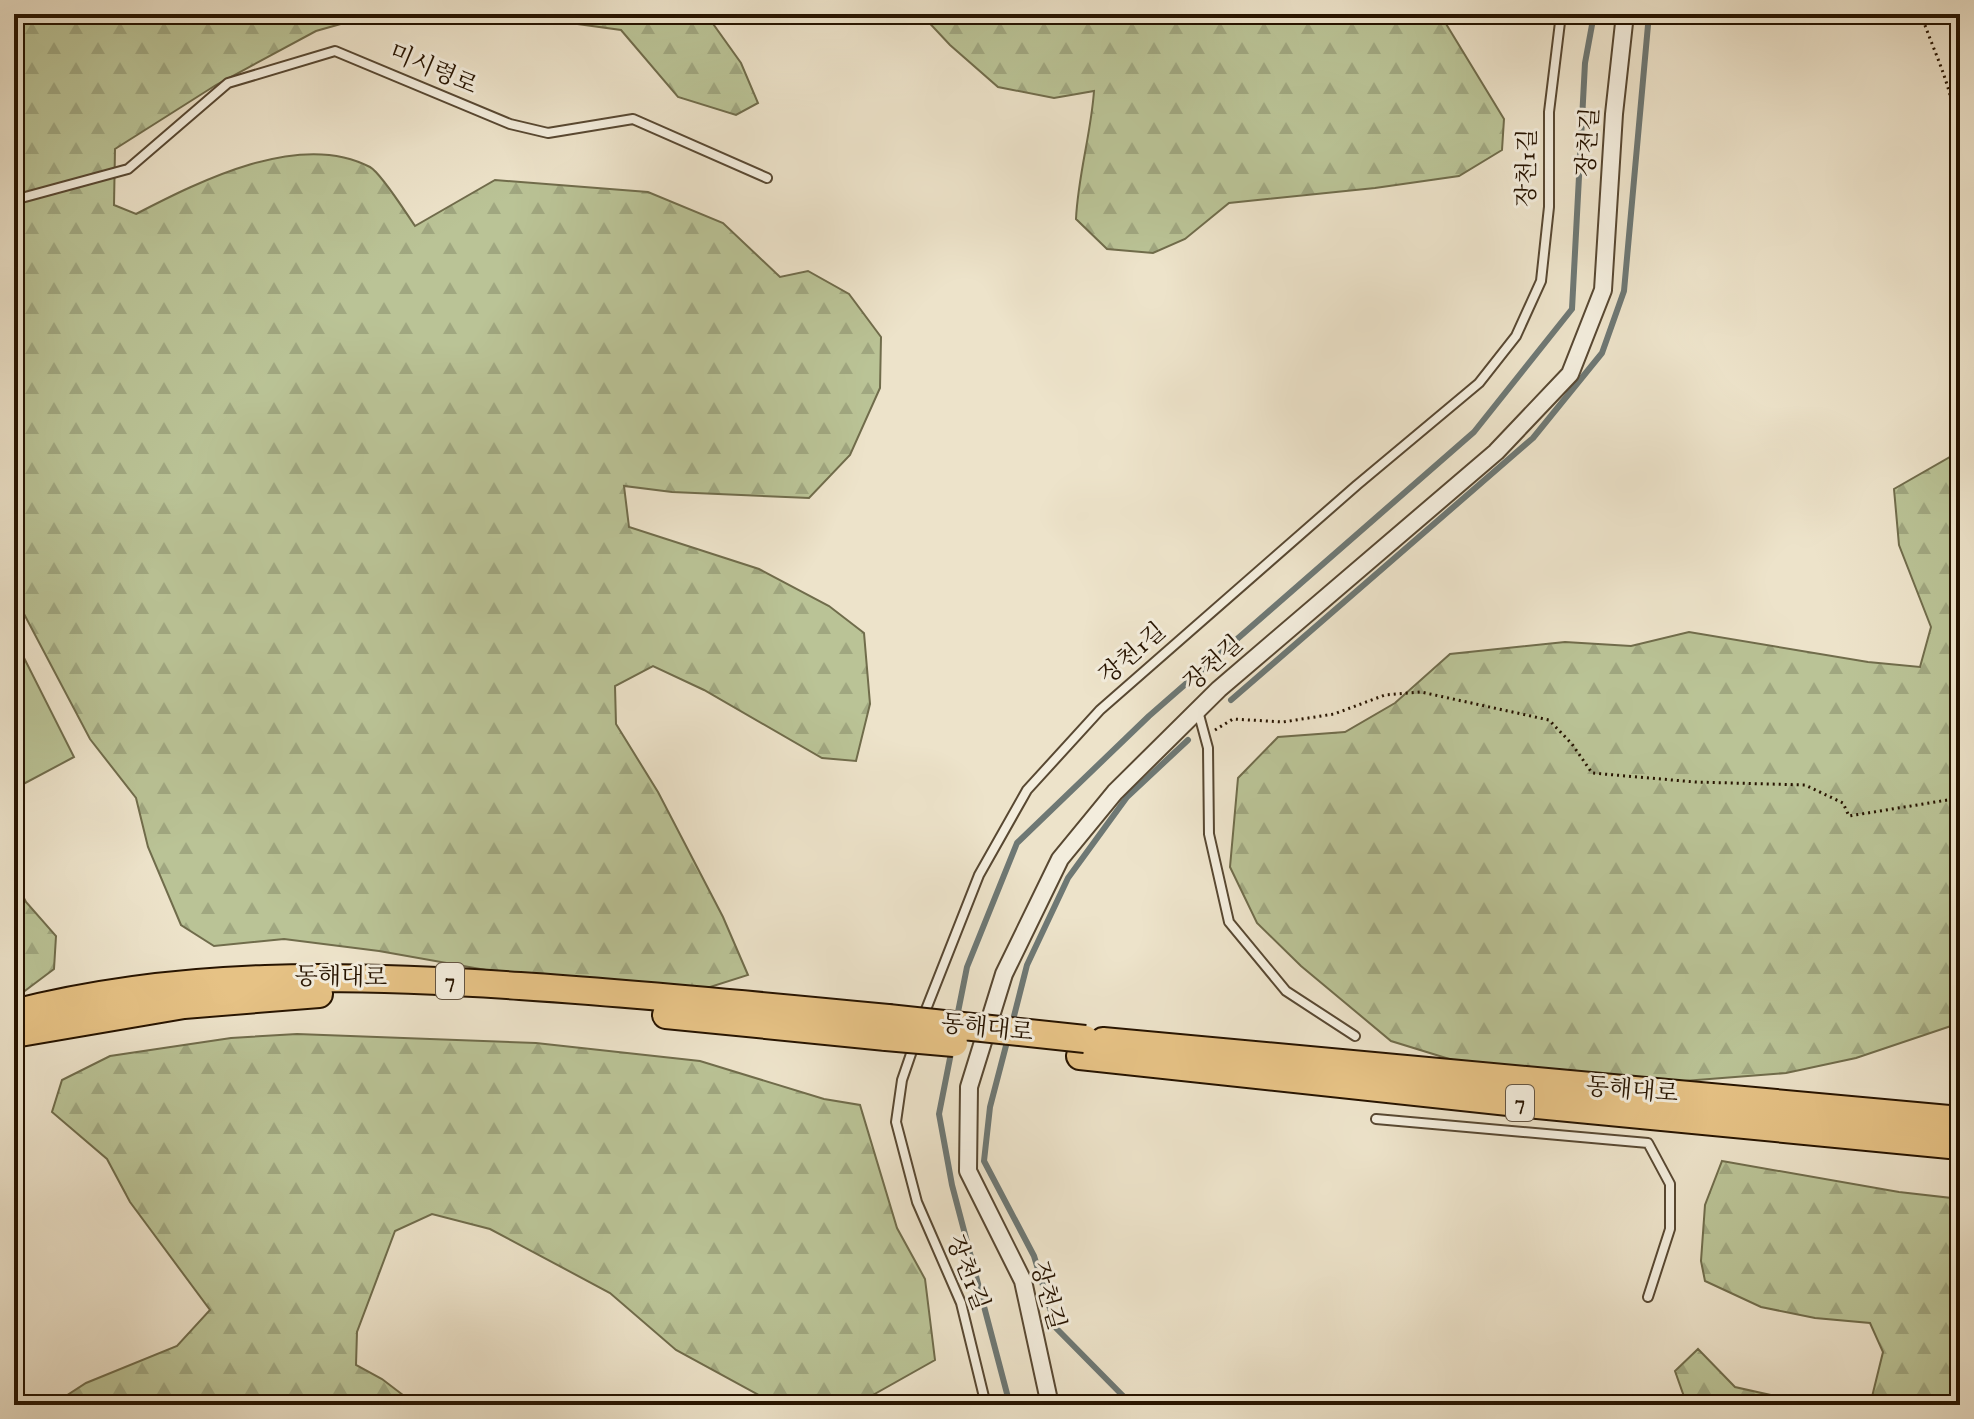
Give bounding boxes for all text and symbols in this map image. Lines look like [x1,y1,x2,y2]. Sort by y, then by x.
street label: 미시령로 [384,38,482,102]
street label: 장천길 [1571,106,1607,178]
street label: 장천1길 [1512,128,1544,208]
street label: 장천1길 [1093,617,1173,691]
street label: 장천길 [1178,629,1250,699]
street label: 동해대로 [294,962,388,994]
road number: 7 [436,963,464,999]
street label: 동해대로 [939,1009,1035,1049]
street label: 동해대로 [1584,1072,1680,1110]
road number: 7 [1506,1085,1534,1121]
street label: 장천1길 [938,1231,996,1315]
street label: 장천길 [1023,1258,1071,1334]

